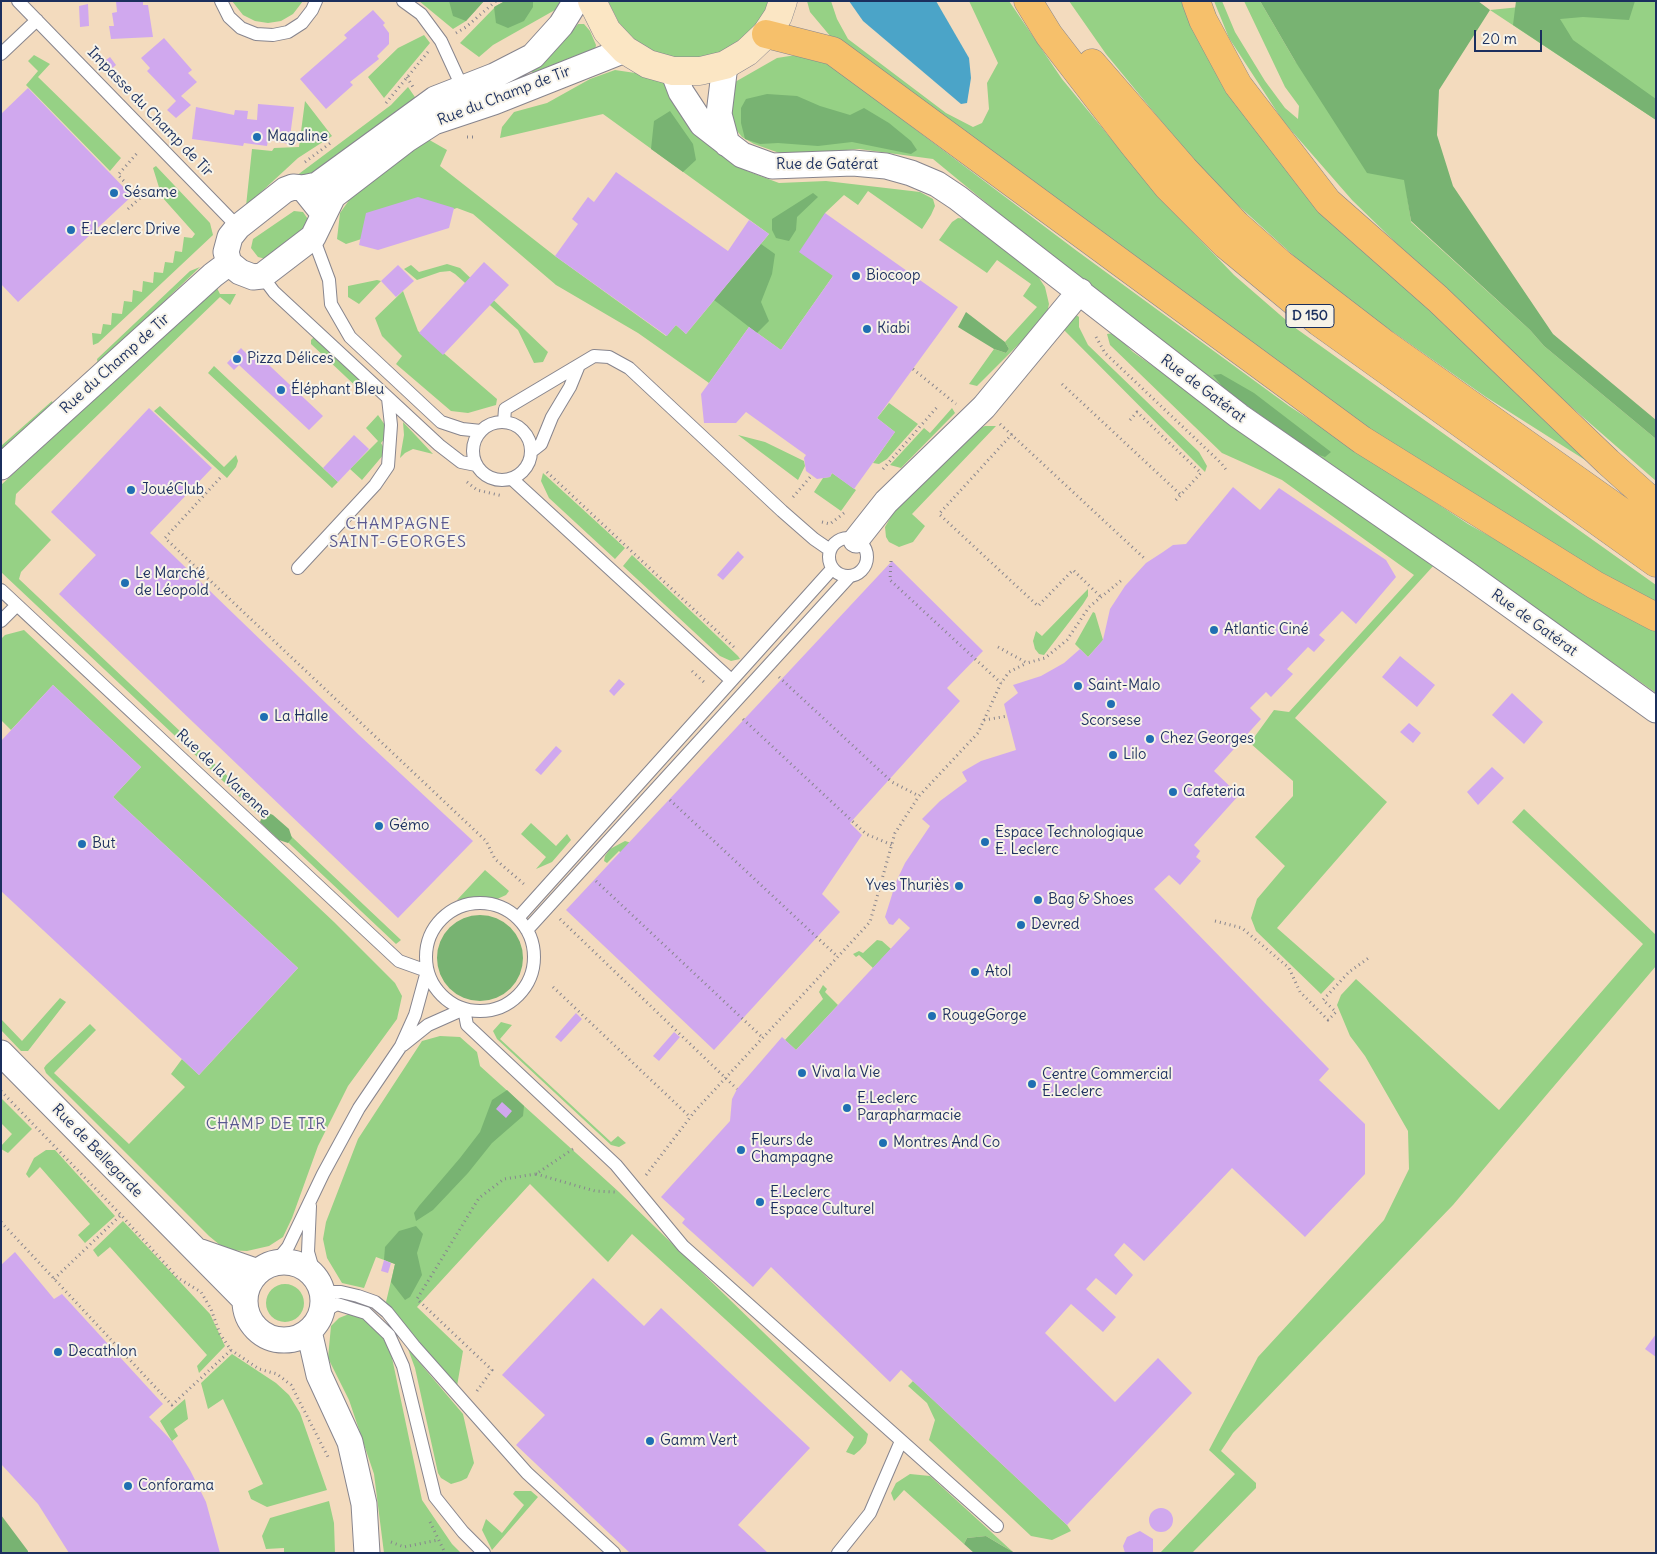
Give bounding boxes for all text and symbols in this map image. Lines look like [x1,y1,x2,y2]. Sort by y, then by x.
scale bar [1477,20,1544,52]
text: 20 m [1482,29,1517,48]
street label: Impasse du Champ de Tir [83,43,217,181]
street label: Rue du Champ de Tir [435,62,573,130]
place label: Magaline [267,128,328,146]
marker: Magaline [251,131,263,143]
street label: Rue de Gatérat [776,156,878,174]
place label: Sésame [124,184,177,202]
marker: Sésame [108,187,120,199]
place label: E.Leclerc Drive [81,221,180,239]
marker: E.Leclerc Drive [65,224,77,236]
place label: Biocoop [866,267,921,285]
marker: Biocoop [850,270,862,282]
road number: D 150 [1286,304,1334,328]
street label: Rue du Champ de Tir [57,310,173,418]
place label: Kiabi [877,320,910,338]
marker: Kiabi [861,323,873,335]
place label: Pizza Délices [247,350,333,368]
street label: Rue de Gatérat [1157,351,1249,427]
marker: Pizza Délices [231,353,243,365]
place label: Éléphant Bleu [291,381,384,399]
marker: Éléphant Bleu [275,384,287,396]
place label: JouéClub [141,481,204,499]
marker: JouéClub [125,484,137,496]
district label: CHAMPAGNE SAINT-GEORGES [328,514,468,552]
place label: Le Marché de Léopold [135,565,209,600]
marker: Le Marché de Léopold [119,577,131,589]
street label: Rue de Gatérat [1487,586,1581,660]
place label: Atlantic Ciné [1224,621,1309,639]
marker: Atlantic Ciné [1208,624,1220,636]
place label: Saint-Malo [1088,677,1160,695]
marker: Saint-Malo [1072,680,1084,692]
marker: Scorsese [1105,698,1117,710]
place label: La Halle [274,708,328,726]
marker: La Halle [258,711,270,723]
place label: Scorsese [1081,712,1141,730]
street label: Rue de la Varenne [172,726,274,822]
place label: Chez Georges [1160,730,1254,748]
marker: Chez Georges [1144,733,1156,745]
place label: Lilo [1123,746,1146,764]
marker: Lilo [1107,749,1119,761]
place label: Cafeteria [1183,783,1245,801]
marker: Cafeteria [1167,786,1179,798]
place label: Gémo [389,817,429,835]
marker: Gémo [373,820,385,832]
place label: Espace Technologique E. Leclerc [995,824,1144,859]
place label: But [92,835,116,853]
marker: Espace Technologique E. Leclerc [979,836,991,848]
marker: But [76,838,88,850]
place label: Yves Thuriès [866,877,949,895]
marker: Yves Thuriès [953,880,965,892]
place label: Bag & Shoes [1048,891,1134,909]
marker: Bag & Shoes [1032,894,1044,906]
place label: Devred [1031,916,1080,934]
marker: Devred [1015,919,1027,931]
place label: Atol [985,963,1011,981]
marker: Atol [969,966,981,978]
place label: RougeGorge [942,1007,1027,1025]
marker: RougeGorge [926,1010,938,1022]
place label: Viva la Vie [812,1064,880,1082]
place label: Centre Commercial E.Leclerc [1042,1066,1172,1101]
marker: Viva la Vie [796,1067,808,1079]
marker: Centre Commercial E.Leclerc [1026,1078,1038,1090]
place label: E.Leclerc Parapharmacie [857,1090,961,1125]
street label: Rue de Bellegarde [48,1101,146,1201]
marker: E.Leclerc Parapharmacie [841,1102,853,1114]
district label: CHAMP DE TIR [204,1114,328,1134]
place label: Fleurs de Champagne [751,1132,833,1167]
place label: Montres And Co [893,1134,1000,1152]
marker: Montres And Co [877,1137,889,1149]
marker: Fleurs de Champagne [735,1144,747,1156]
place label: E.Leclerc Espace Culturel [770,1184,874,1219]
marker: E.Leclerc Espace Culturel [754,1196,766,1208]
place label: Decathlon [68,1343,137,1361]
marker: Decathlon [52,1346,64,1358]
place label: Gamm Vert [660,1432,737,1450]
marker: Gamm Vert [644,1435,656,1447]
place label: Conforama [138,1477,214,1495]
marker: Conforama [122,1480,134,1492]

